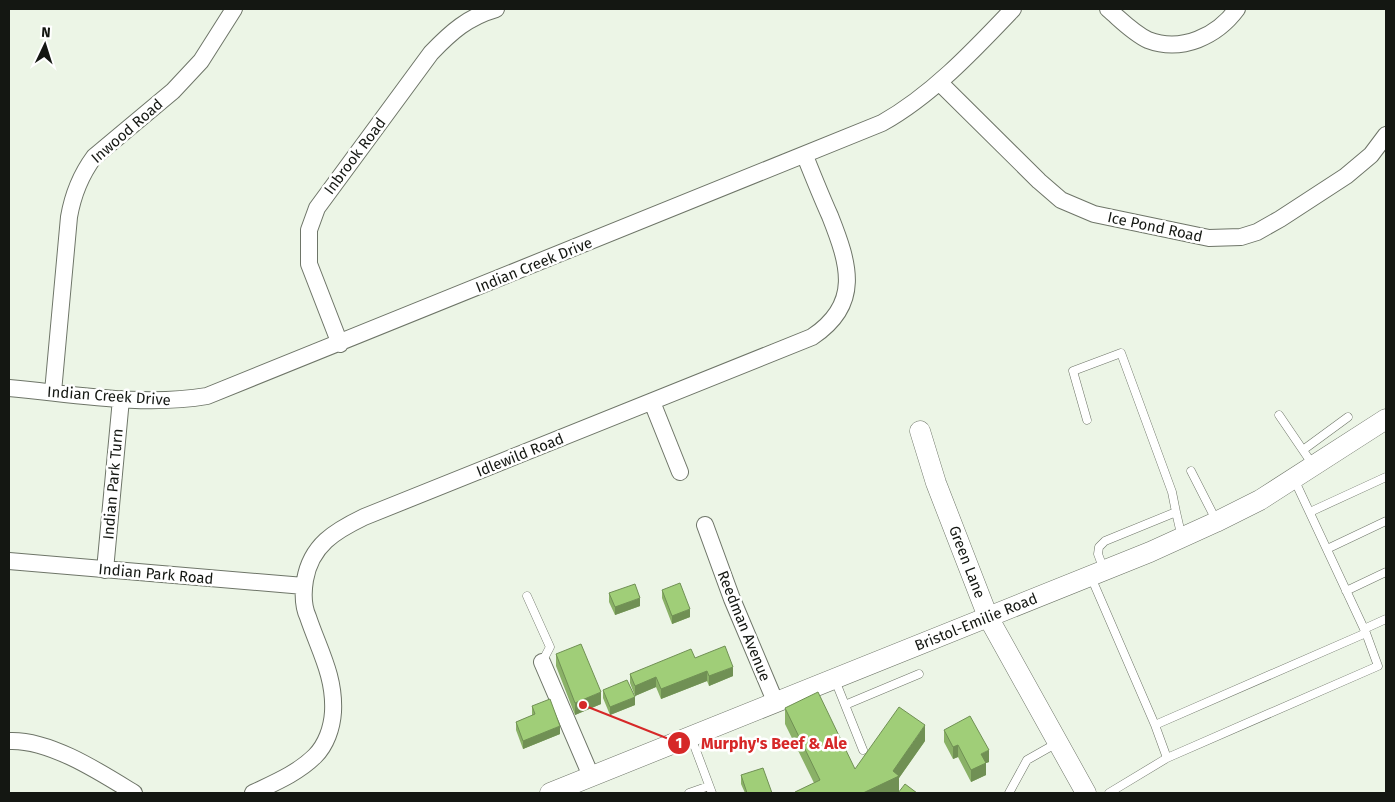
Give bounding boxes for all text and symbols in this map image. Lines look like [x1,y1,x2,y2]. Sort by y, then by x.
north arrow [20,20,70,70]
text: N [41,24,51,41]
street label: Inwood Road [87,95,167,167]
street label: Inbrook Road [320,114,390,198]
street label: Ice Pond Road [1106,208,1204,246]
street label: Indian Creek Drive [473,233,595,297]
street label: Indian Creek Drive [46,383,172,409]
street label: Indian Park Turn [99,428,127,540]
street label: Idlewild Road [474,429,566,481]
street label: Green Lane [945,523,989,601]
street label: Indian Park Road [98,560,214,588]
street label: Reedman Avenue [714,568,774,684]
street label: Bristol-Emilie Road [912,589,1040,655]
callout: Murphy's Beef & Ale [666,728,857,759]
text: 1 [676,734,682,752]
text: Murphy's Beef & Ale [701,734,847,753]

